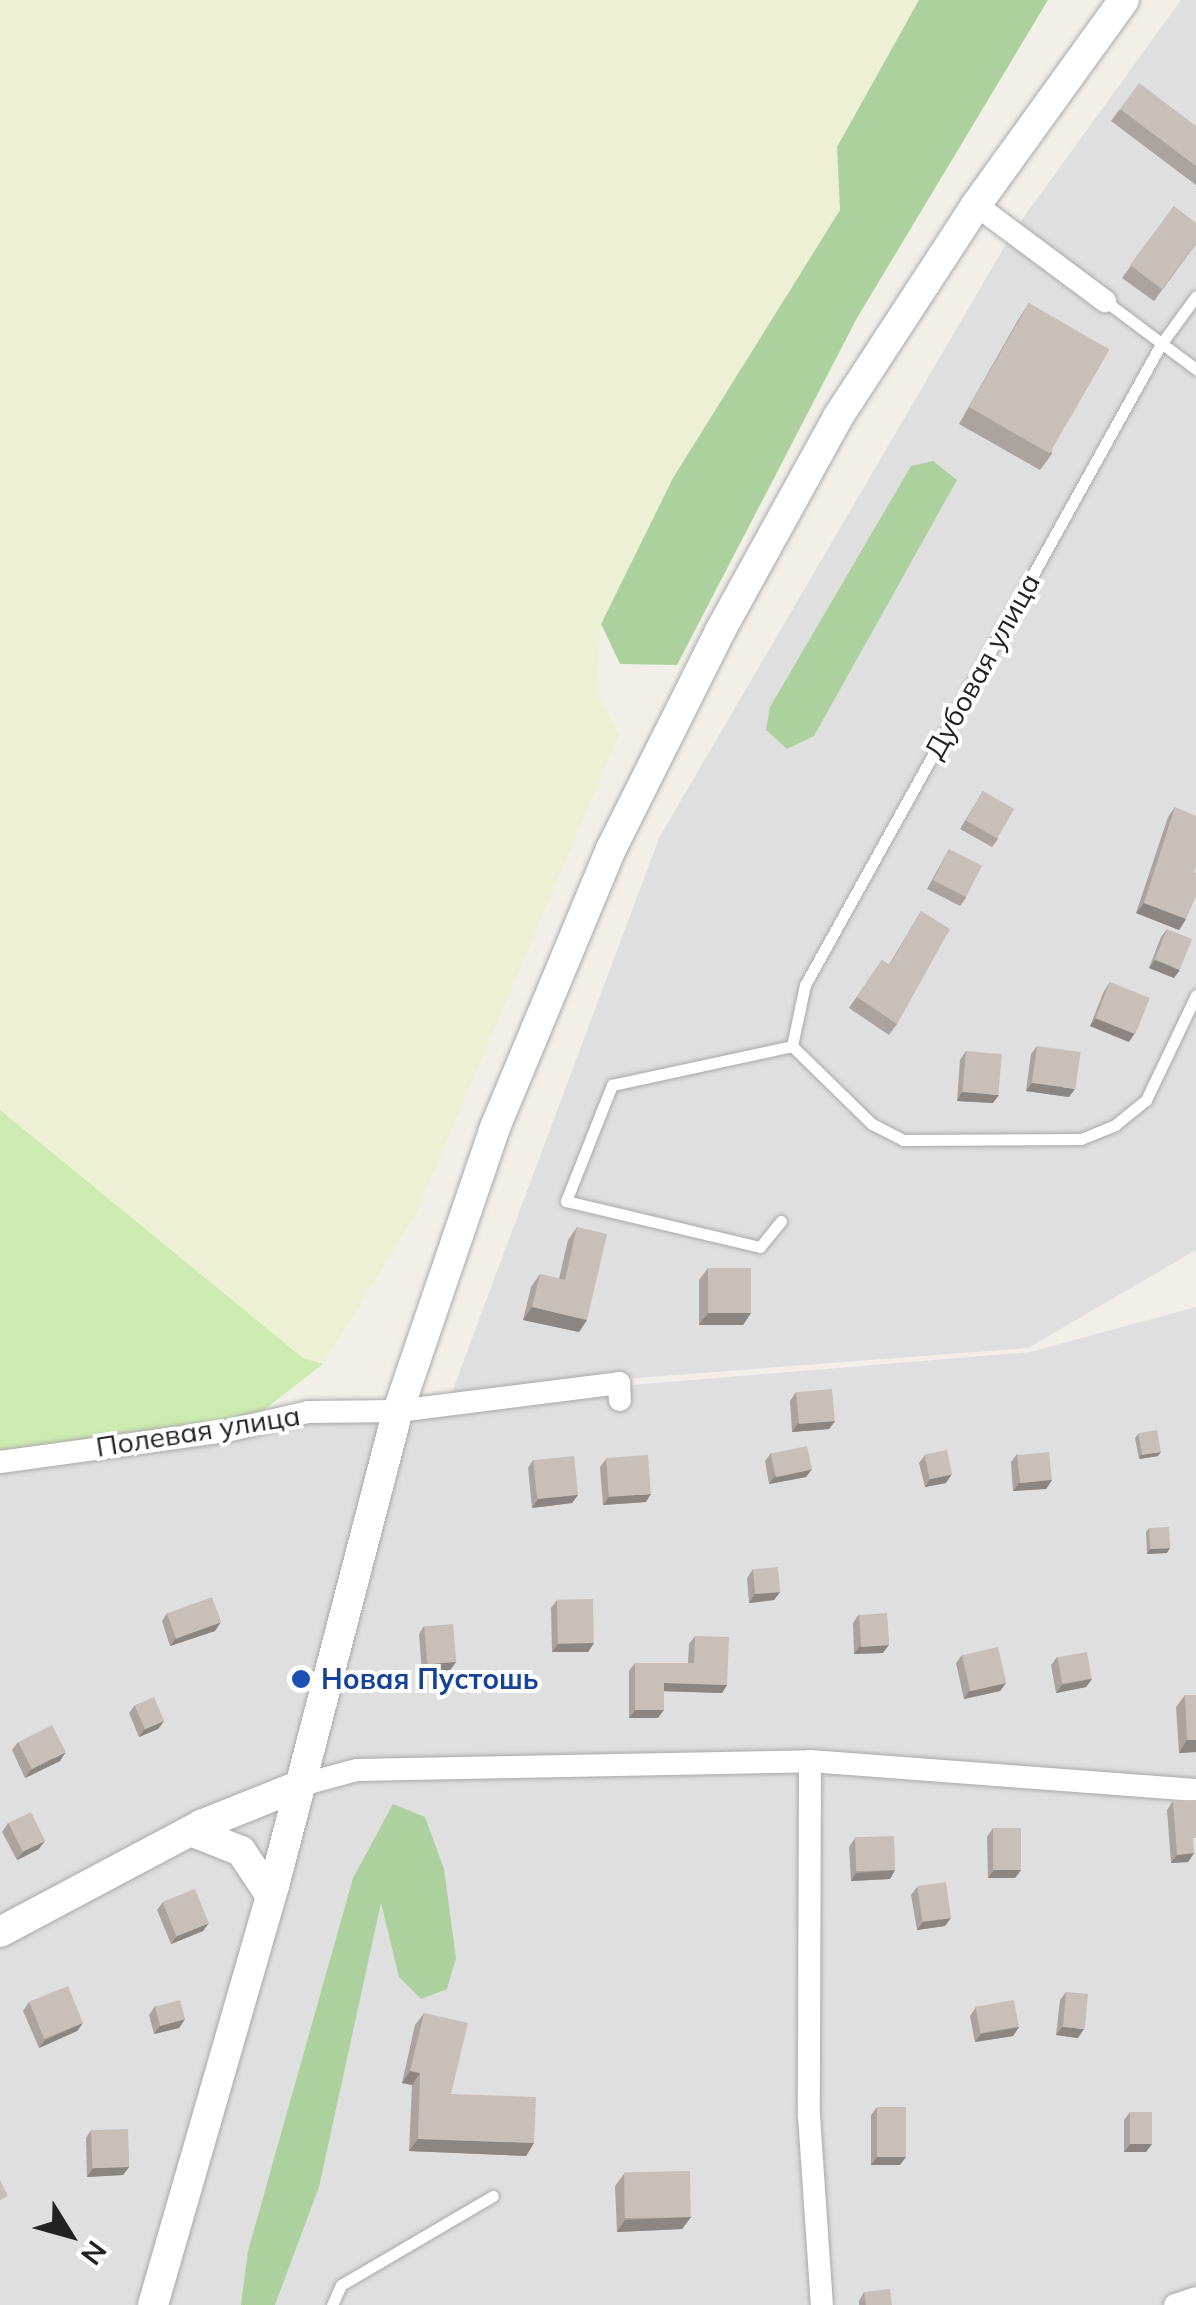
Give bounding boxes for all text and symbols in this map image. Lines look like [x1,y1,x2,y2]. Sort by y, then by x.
street label: Дубовая улица [917,568,1047,764]
street label: Полевая улица [93,1398,303,1464]
place label: Новая Пустошь [321,1662,539,1696]
marker: Новая Пустошь [290,1668,312,1690]
north arrow [20,2185,120,2285]
text: N [74,2234,115,2272]

